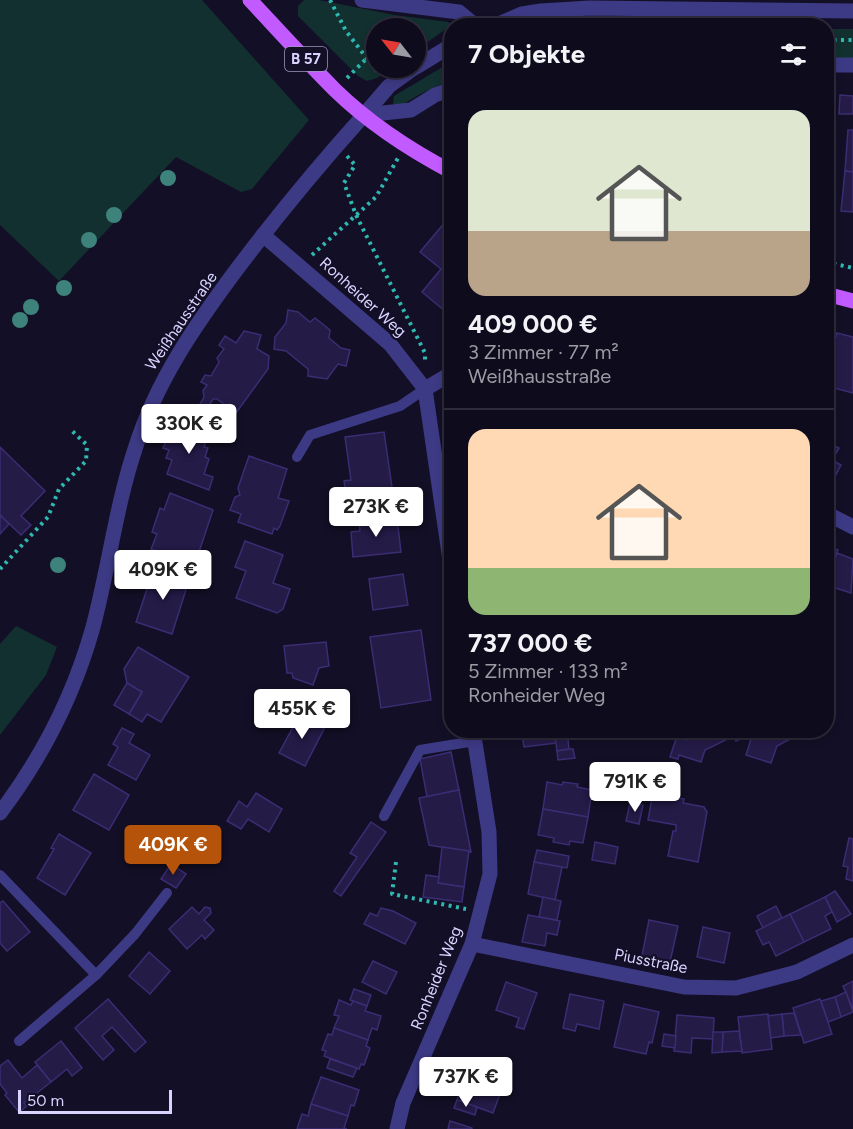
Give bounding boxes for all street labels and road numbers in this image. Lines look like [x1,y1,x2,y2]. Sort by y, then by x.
road number: B 57 [285,47,327,71]
street label: Ronheider Weg [316,253,410,341]
street label: Weißhausstraße [141,268,221,374]
street label: Ronheider Weg [407,923,465,1033]
street label: Piusstraße [613,945,689,977]

